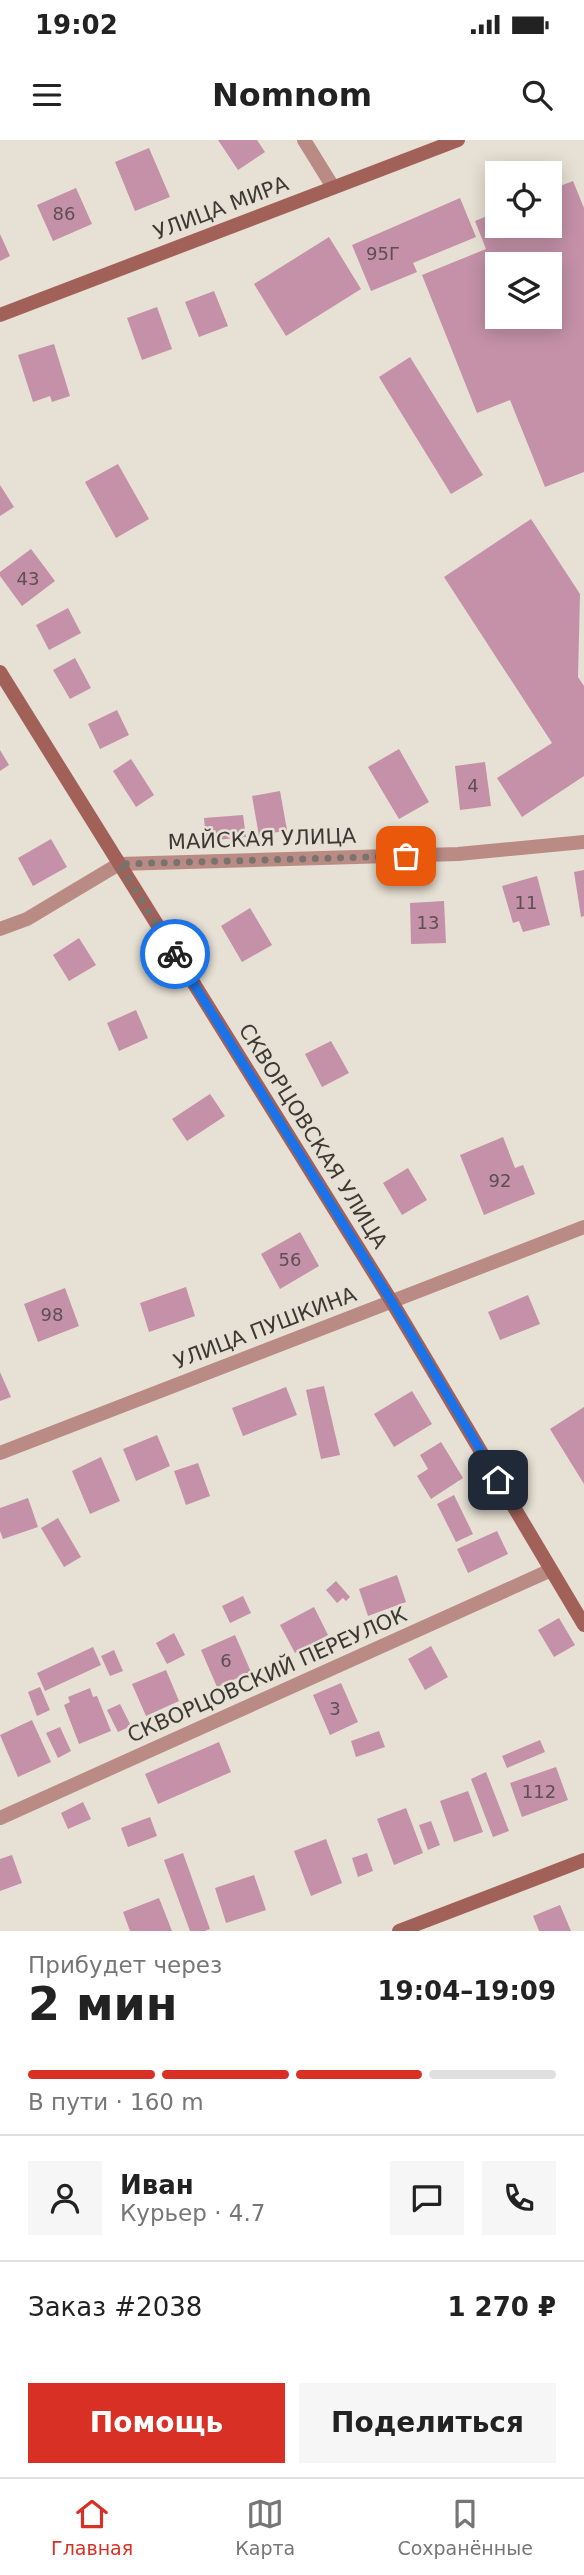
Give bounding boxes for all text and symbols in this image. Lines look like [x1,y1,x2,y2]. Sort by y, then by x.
text: 19:02 [35,10,118,40]
icon: menu [28,76,66,114]
text: Nomnom [212,76,372,114]
icon: search [518,76,556,114]
map controls [485,161,562,329]
button: locate [485,161,562,238]
street label: УЛИЦА МИРА [150,171,292,245]
house number: 86 [53,203,75,224]
house number: 95Г [366,243,400,264]
button: layers [485,252,562,329]
house number: 43 [17,568,39,589]
house number: 4 [467,775,479,796]
street label: МАЙСКАЯ УЛИЦА [167,823,357,854]
pin [376,826,436,886]
icon: bag [387,837,425,875]
house number: 11 [515,892,537,913]
house number: 13 [417,912,439,933]
courier [140,919,210,989]
icon: bike [156,935,194,973]
street label: СКВОРЦОВСКАЯ УЛИЦА [234,1019,393,1253]
house number: 92 [489,1170,511,1191]
house number: 56 [279,1249,301,1270]
street label: УЛИЦА ПУШКИНА [170,1282,360,1374]
house number: 98 [41,1304,63,1325]
pin [468,1450,528,1510]
icon: home [479,1461,517,1499]
street label: СКВОРЦОВСКИЙ ПЕРЕУЛОК [123,1601,410,1748]
house number: 6 [220,1650,232,1671]
house number: 3 [329,1698,341,1719]
house number: 112 [522,1781,556,1802]
text: Прибудет через [28,1952,222,1978]
text: 19:04–19:09 [377,1976,556,2006]
text: 2 мин [28,1977,178,2031]
text: В пути · 160 m [28,2089,204,2115]
button: person [28,2161,102,2235]
button: chat [390,2161,464,2235]
button: phone [482,2161,556,2235]
text: Иван [120,2170,194,2200]
text: Курьер · 4.7 [120,2200,265,2226]
text: Заказ #2038 [28,2292,202,2322]
text: 1 270 ₽ [447,2292,556,2322]
button: Помощь [28,2383,285,2463]
button: Поделиться [299,2383,556,2463]
tab: Главная [51,2495,133,2559]
tab: Карта [235,2495,295,2559]
tab: Сохранённые [397,2495,533,2559]

